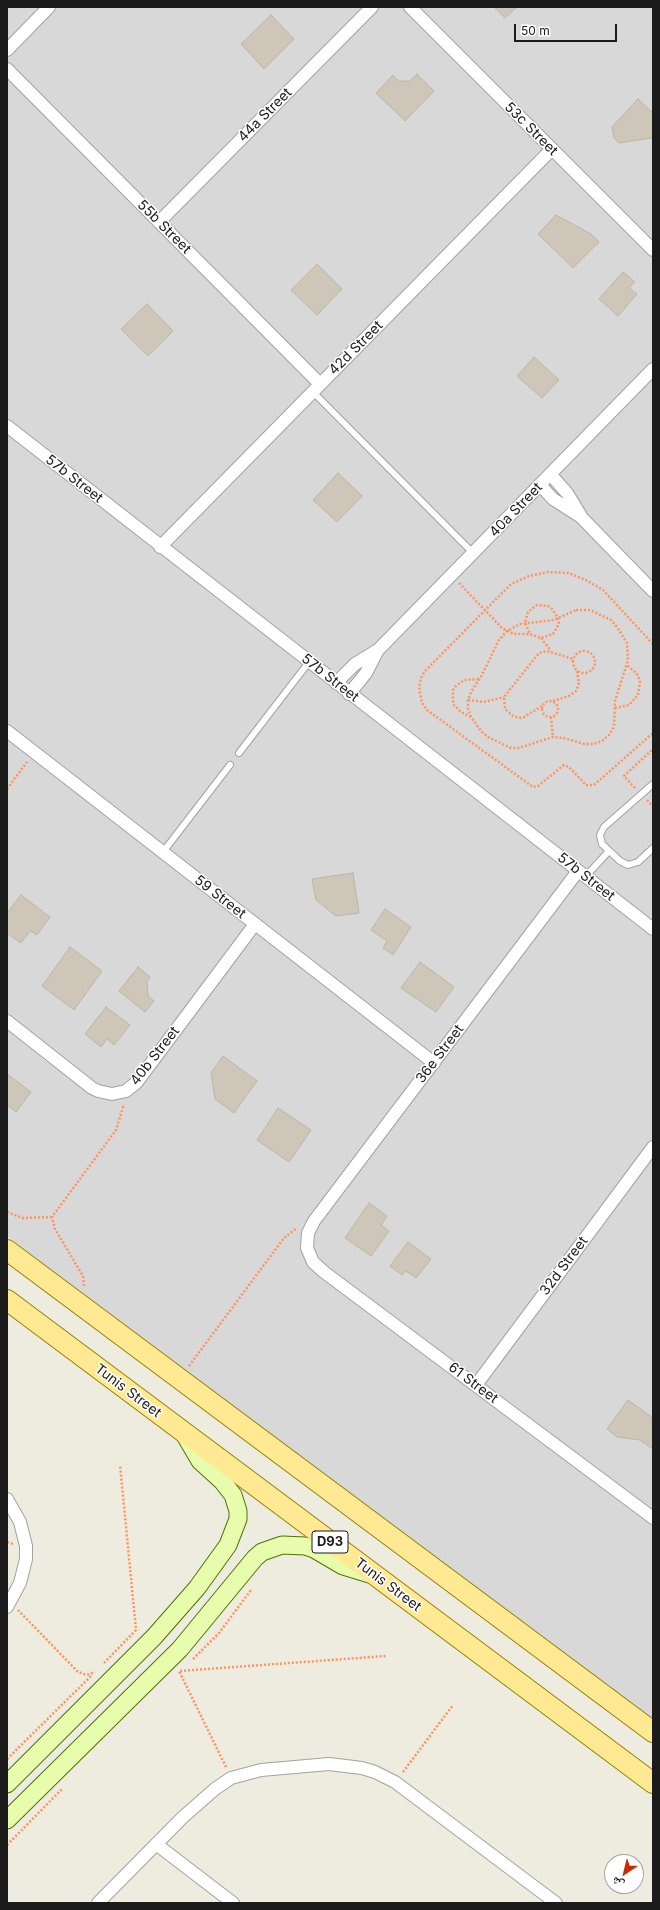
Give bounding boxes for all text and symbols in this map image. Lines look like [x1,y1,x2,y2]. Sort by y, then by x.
scale bar [516,16,619,42]
text: 50 m [521,23,550,38]
street label: 44a Street [235,85,295,145]
street label: 53c Street [501,99,561,159]
street label: 55b Street [134,197,194,257]
street label: 42d Street [325,317,387,379]
street label: 57b Street [42,451,106,507]
street label: 40a Street [486,479,546,541]
street label: 57b Street [298,650,362,706]
street label: 57b Street [554,849,618,905]
street label: 59 Street [191,872,249,922]
street label: 36e Street [413,1021,467,1087]
street label: 40b Street [127,1023,183,1089]
street label: 32d Street [536,1233,592,1299]
street label: 61 Street [445,1359,501,1407]
street label: Tunis Street [91,1361,165,1421]
road number: D93 [312,1531,348,1553]
street label: Tunis Street [351,1555,425,1615]
north arrow [604,1854,644,1894]
text: ش [609,1874,626,1892]

